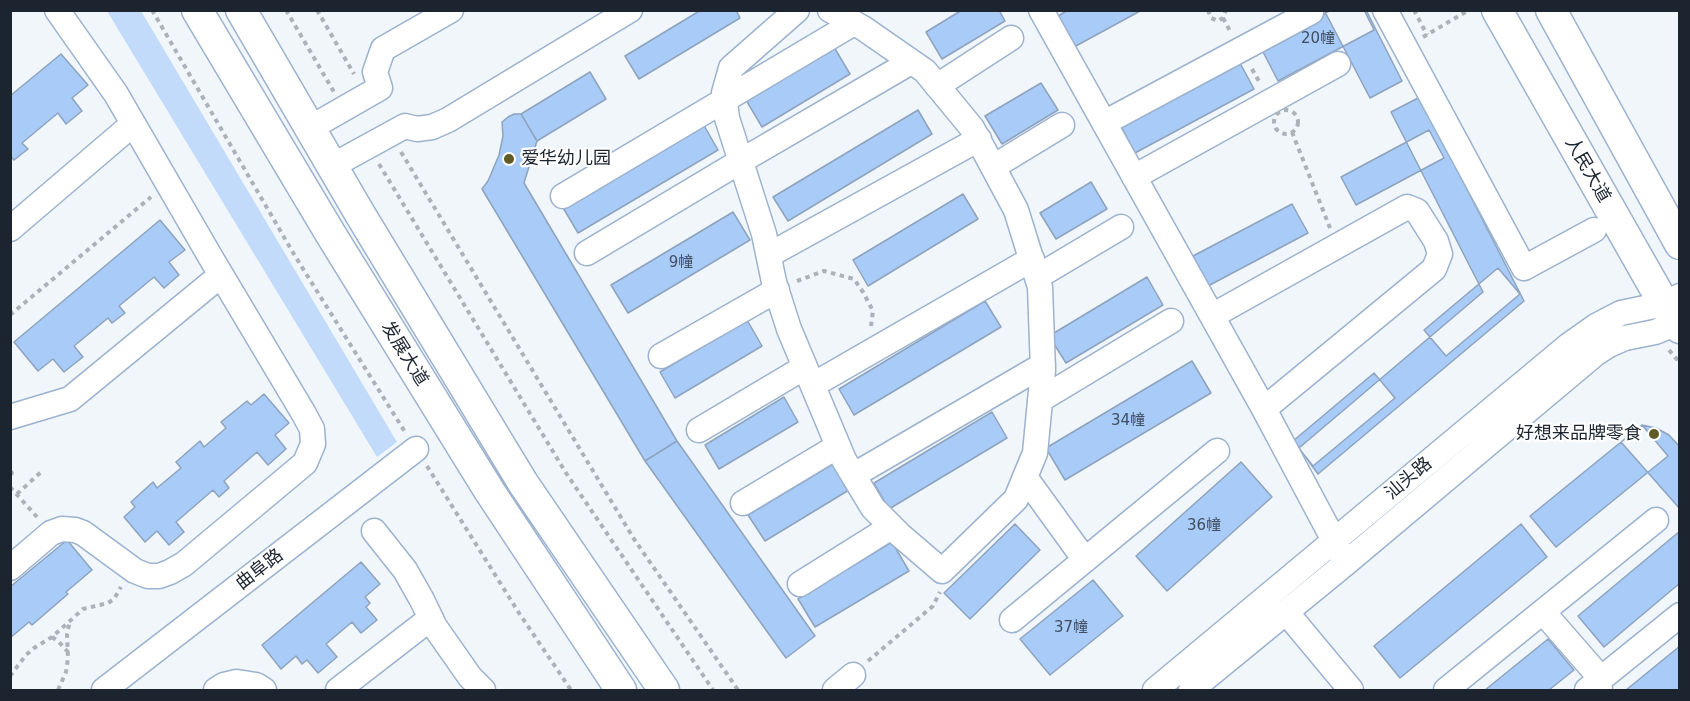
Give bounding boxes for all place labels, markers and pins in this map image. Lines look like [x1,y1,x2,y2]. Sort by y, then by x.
place label: 爱华幼儿园 [521,148,611,170]
marker: 爱华幼儿园 [502,152,516,166]
place label: 好想来品牌零食 [1516,423,1642,445]
marker: 好想来品牌零食 [1647,427,1661,441]

